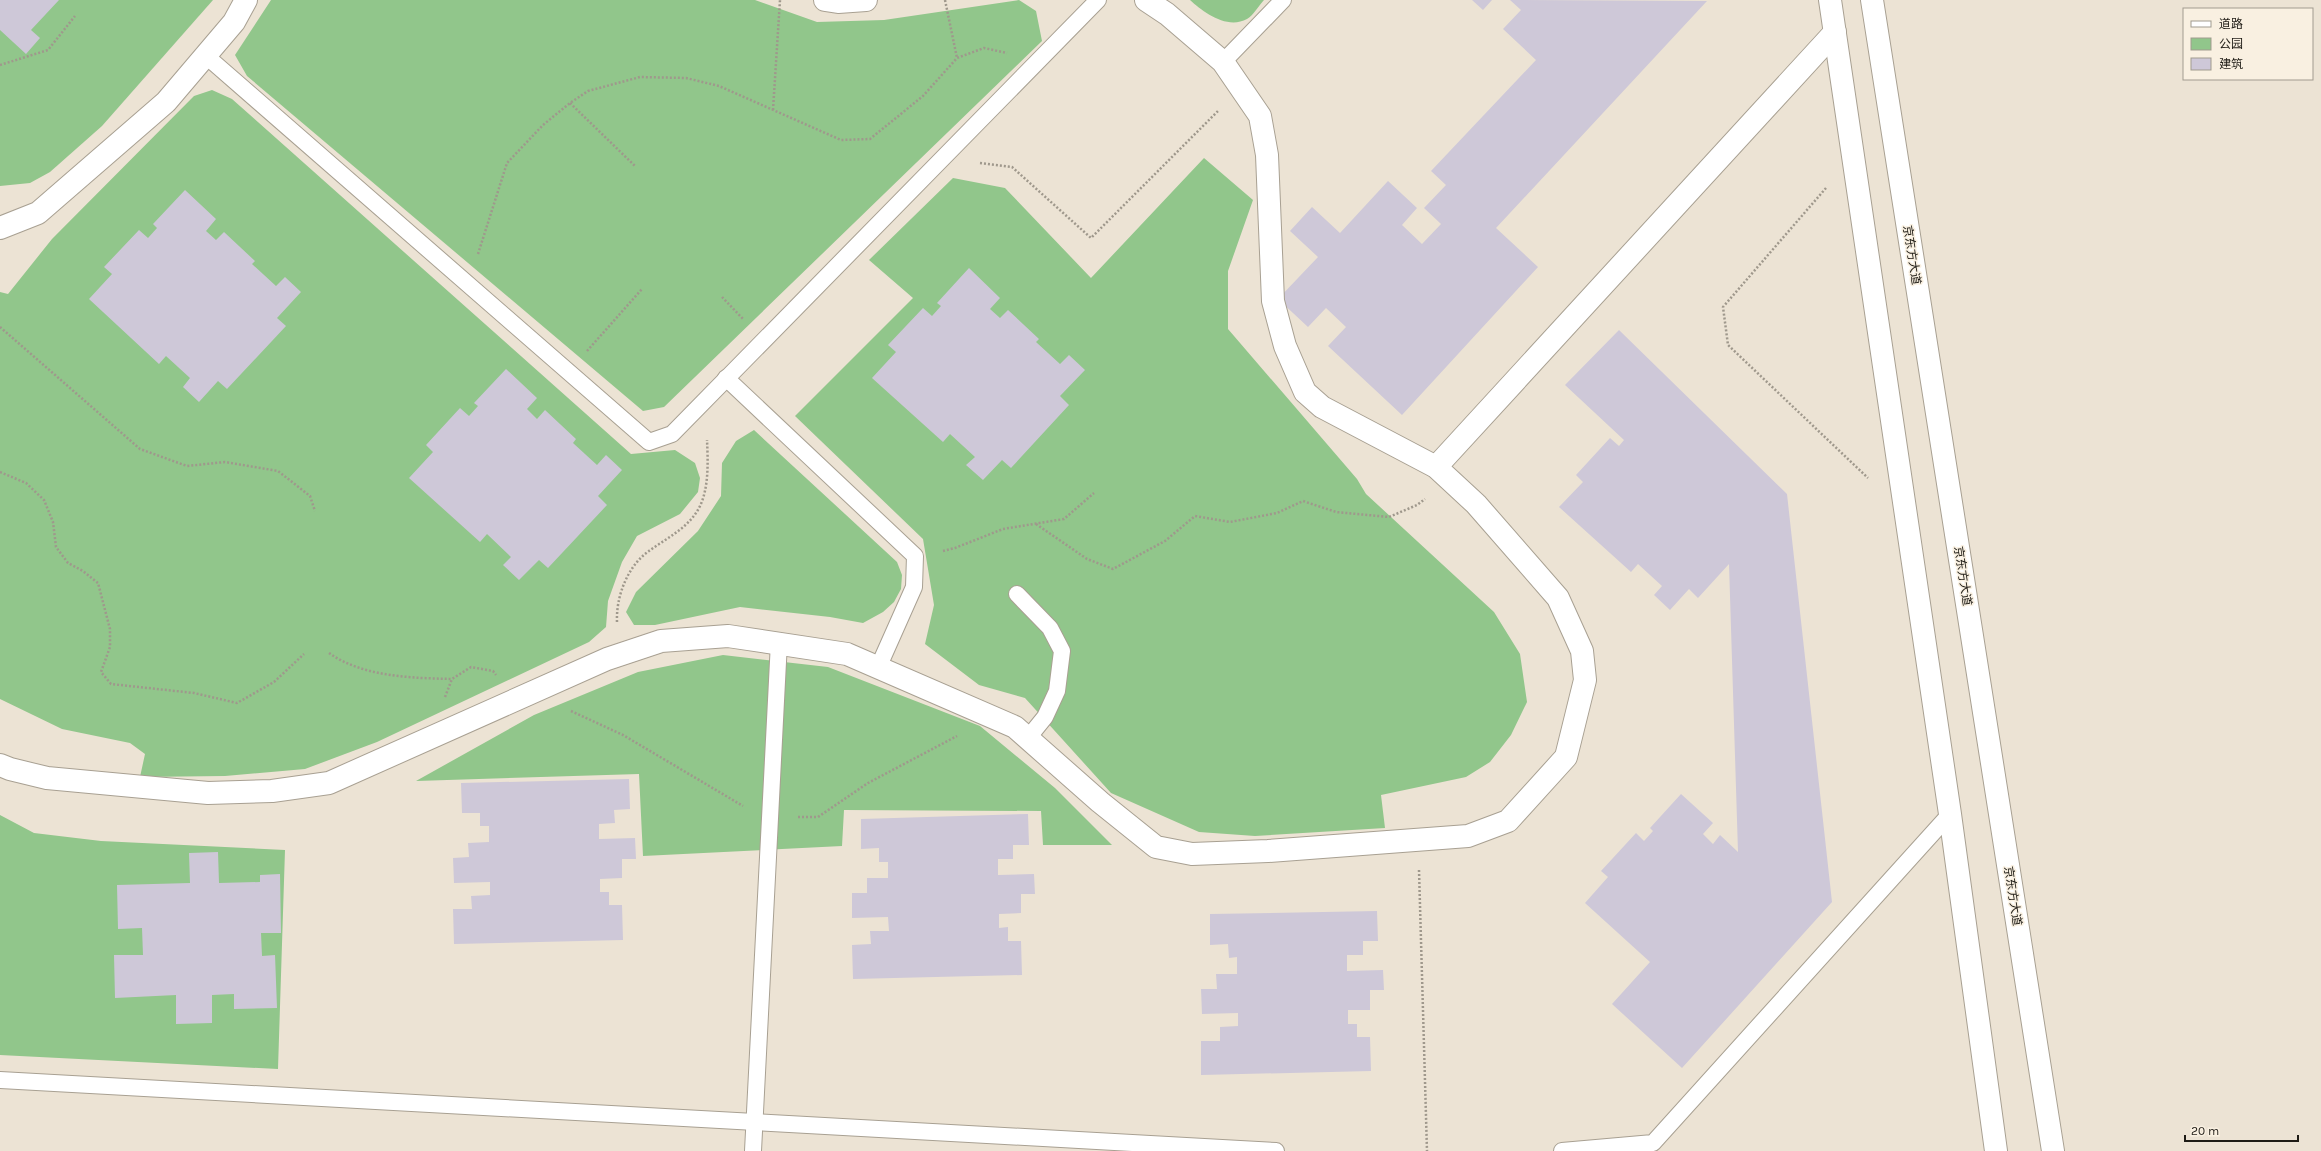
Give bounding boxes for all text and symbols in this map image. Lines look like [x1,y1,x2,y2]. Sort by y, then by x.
legend [2183,8,2313,80]
text: 道路 [2219,17,2243,31]
text: 公园 [2219,37,2243,51]
text: 建筑 [2219,57,2243,71]
street label: 京东方大道 [1900,224,1924,286]
street label: 京东方大道 [1951,545,1975,607]
street label: 京东方大道 [2001,865,2025,927]
scale bar [2185,1117,2298,1143]
text: 20 m [2191,1124,2219,1138]

